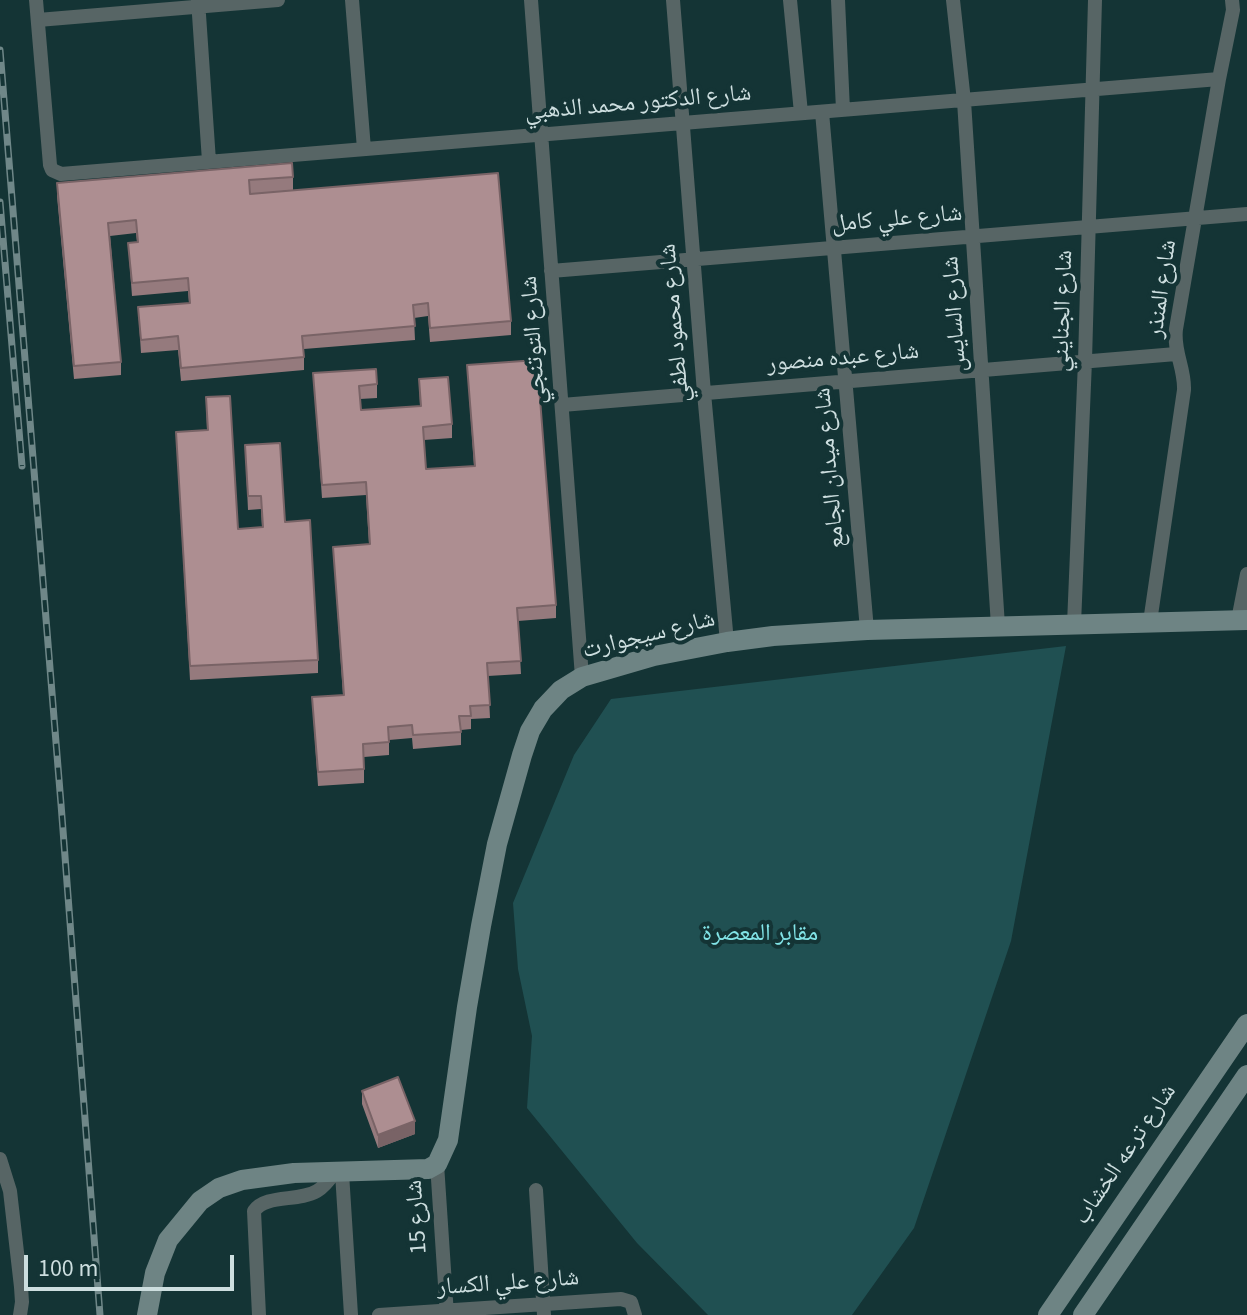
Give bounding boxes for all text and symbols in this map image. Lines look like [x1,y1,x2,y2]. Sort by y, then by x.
street label: شارع الدكتور محمد الذهبي [523,80,753,128]
street label: شارع علي كامل [831,200,963,240]
street label: شارع المنذر [1142,238,1184,340]
street label: شارع محمود لطفي [655,242,697,404]
street label: شارع الجنايني [1047,250,1081,372]
street label: شارع السايس [938,255,974,373]
street label: شارع التوتنجي [516,275,554,405]
street label: شارع عبده منصور [766,338,920,380]
street label: شارع ميدان الجامع [810,386,852,550]
street label: شارع سيجوارت [580,606,718,666]
park label: مقابر المعصرة [702,921,818,949]
street label: شارع ترعه الخشاب [1068,1079,1184,1231]
street label: شارع 15 [401,1179,435,1255]
scale bar [28,1239,238,1289]
text: 100 m [38,1251,98,1286]
street label: شارع علي الكسار [436,1265,580,1303]

